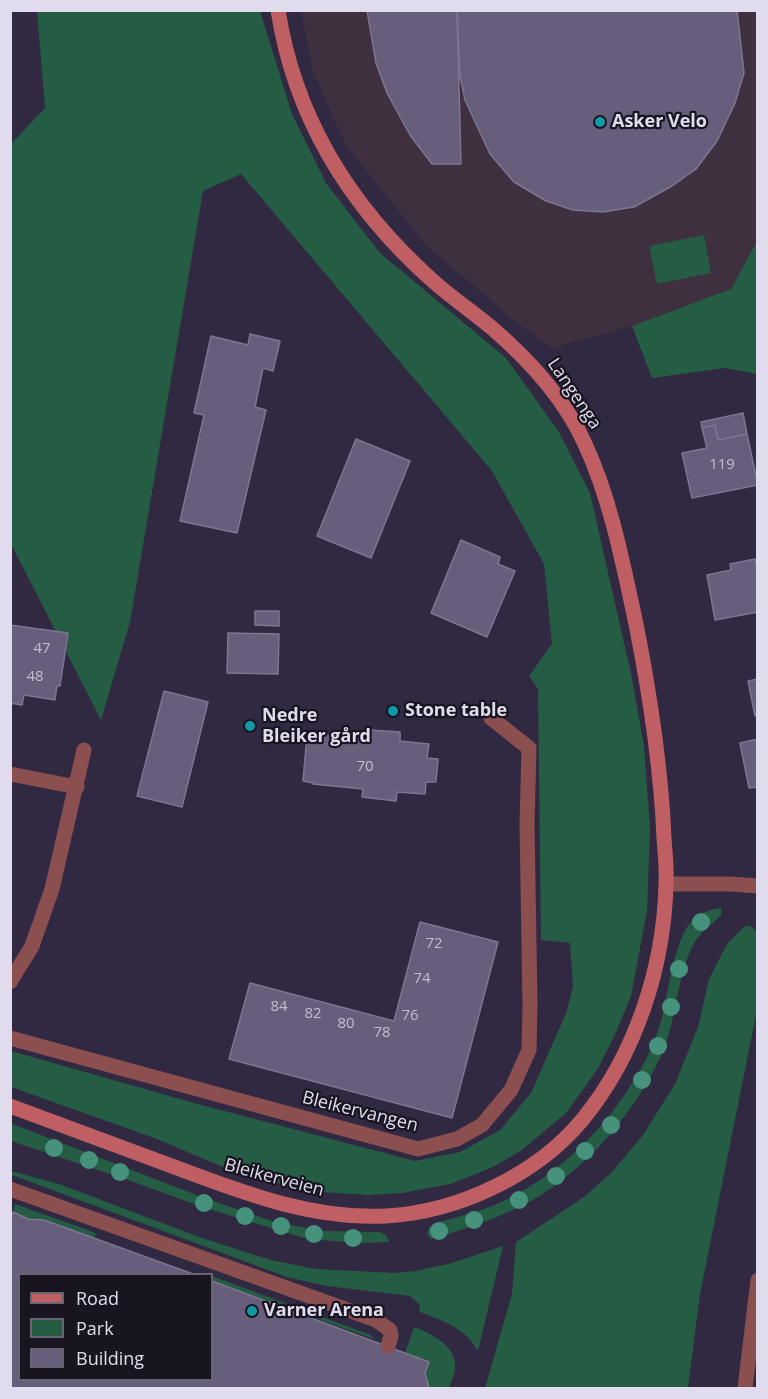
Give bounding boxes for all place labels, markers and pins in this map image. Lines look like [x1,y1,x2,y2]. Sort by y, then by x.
place label: Asker Velo [612,111,707,133]
marker: Asker Velo [593,115,607,129]
place label: Stone table [405,700,507,722]
marker: Stone table [386,704,400,718]
place label: Nedre Bleiker gård [262,705,371,748]
marker: Nedre Bleiker gård [243,719,257,733]
place label: Varner Arena [264,1300,384,1322]
marker: Varner Arena [245,1304,259,1318]

